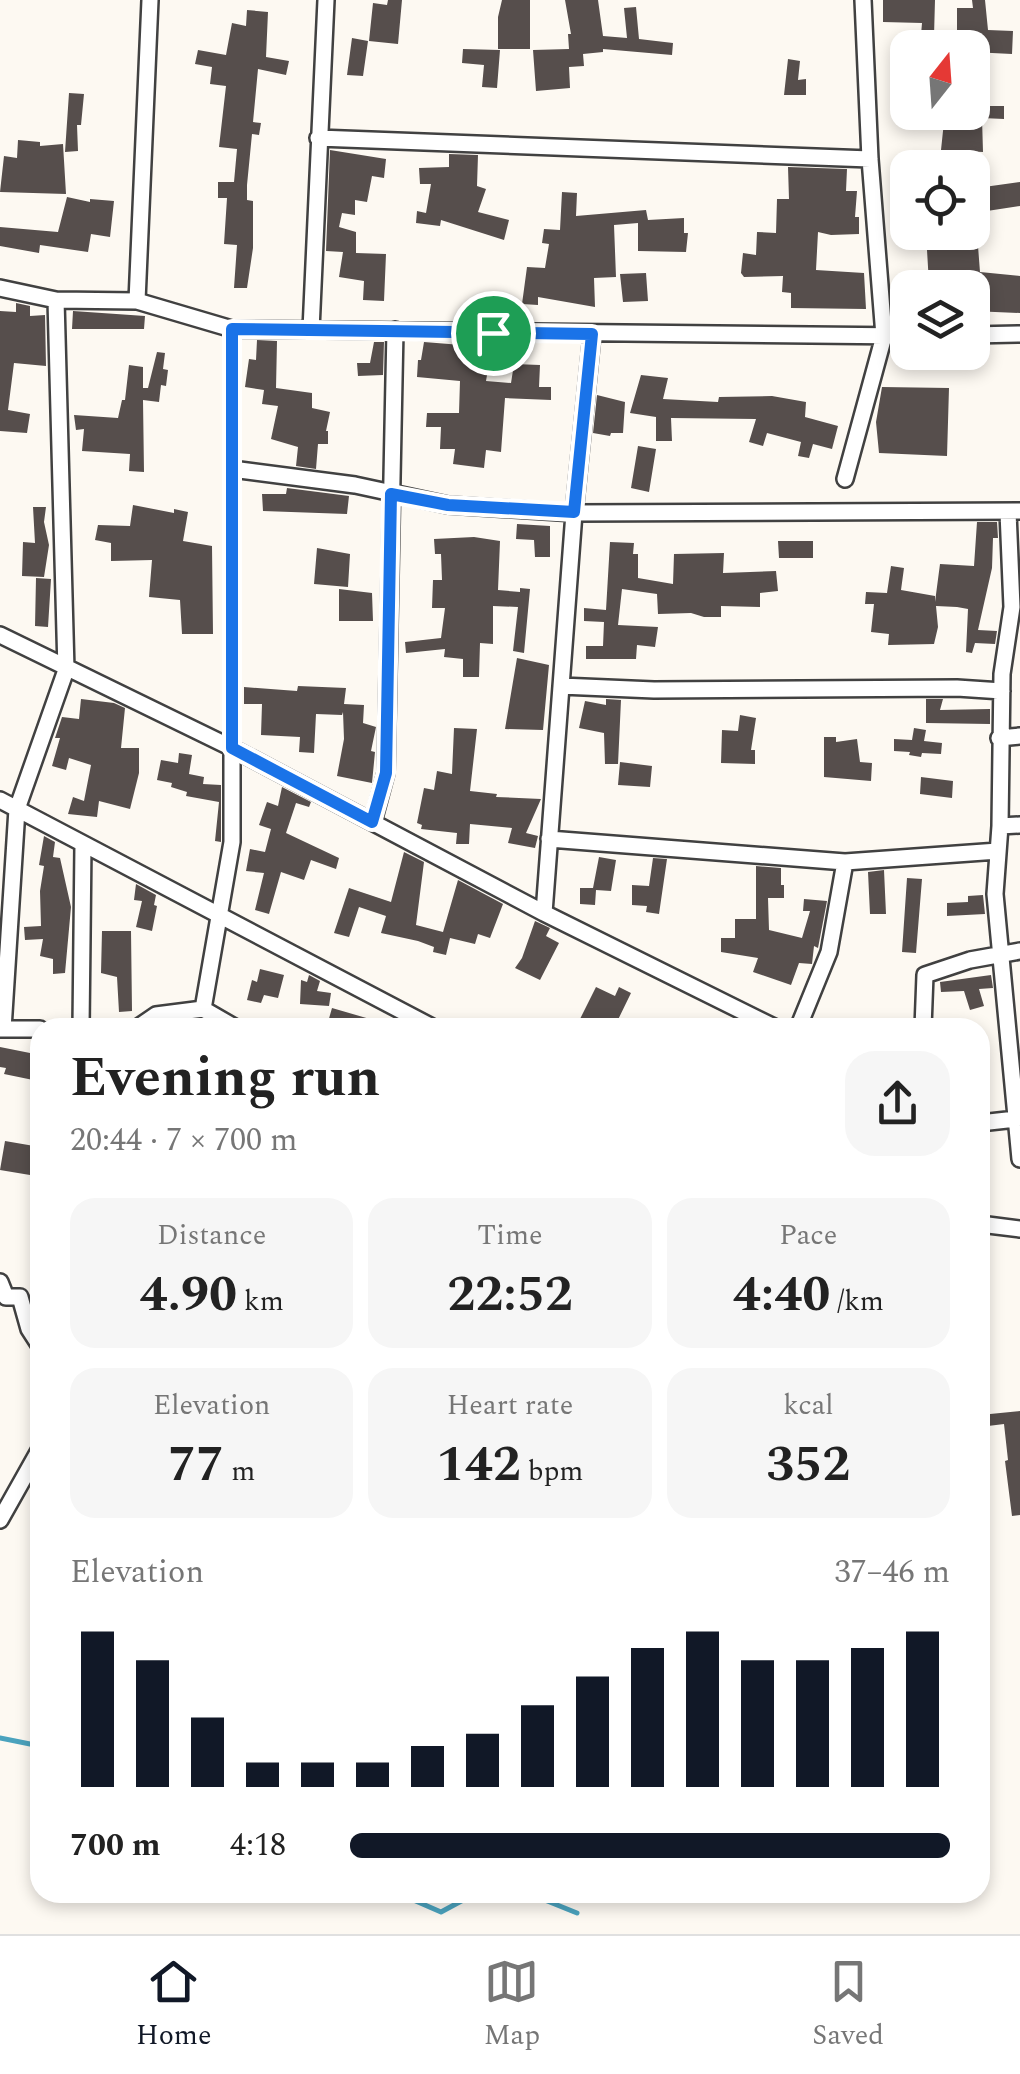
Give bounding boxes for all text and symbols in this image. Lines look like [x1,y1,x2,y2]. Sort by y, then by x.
north arrow [890,30,990,130]
map controls [890,30,990,370]
button: locate [890,150,990,250]
button: layers [890,270,990,370]
pin [451,291,536,376]
icon: arrive [466,306,521,361]
text: Evening run [70,1037,380,1120]
button: share [845,1051,950,1156]
text: 20:44 · 7 × 700 m [70,1116,298,1165]
text: Distance [157,1214,266,1257]
text: Time [477,1214,543,1257]
text: Pace [779,1214,837,1257]
text: 4.90 [140,1257,237,1333]
text: 22:52 [447,1257,573,1333]
text: 4:40 [733,1257,830,1333]
text: km [237,1280,284,1323]
text: /km [830,1280,884,1323]
text: Elevation [153,1384,270,1427]
text: Heart rate [447,1384,573,1427]
text: kcal [783,1384,833,1427]
text: 77 [168,1427,224,1503]
text: 142 [437,1427,521,1503]
text: 352 [766,1427,850,1503]
text: m [224,1450,255,1493]
text: bpm [521,1450,583,1493]
text: Elevation [70,1548,204,1597]
text: 37–46 m [834,1548,950,1597]
text: 700 m [70,1821,161,1870]
text: 4:18 [230,1821,286,1870]
tab: Home [136,1954,212,2057]
tab: Map [484,1954,540,2057]
tab: Saved [812,1954,884,2057]

